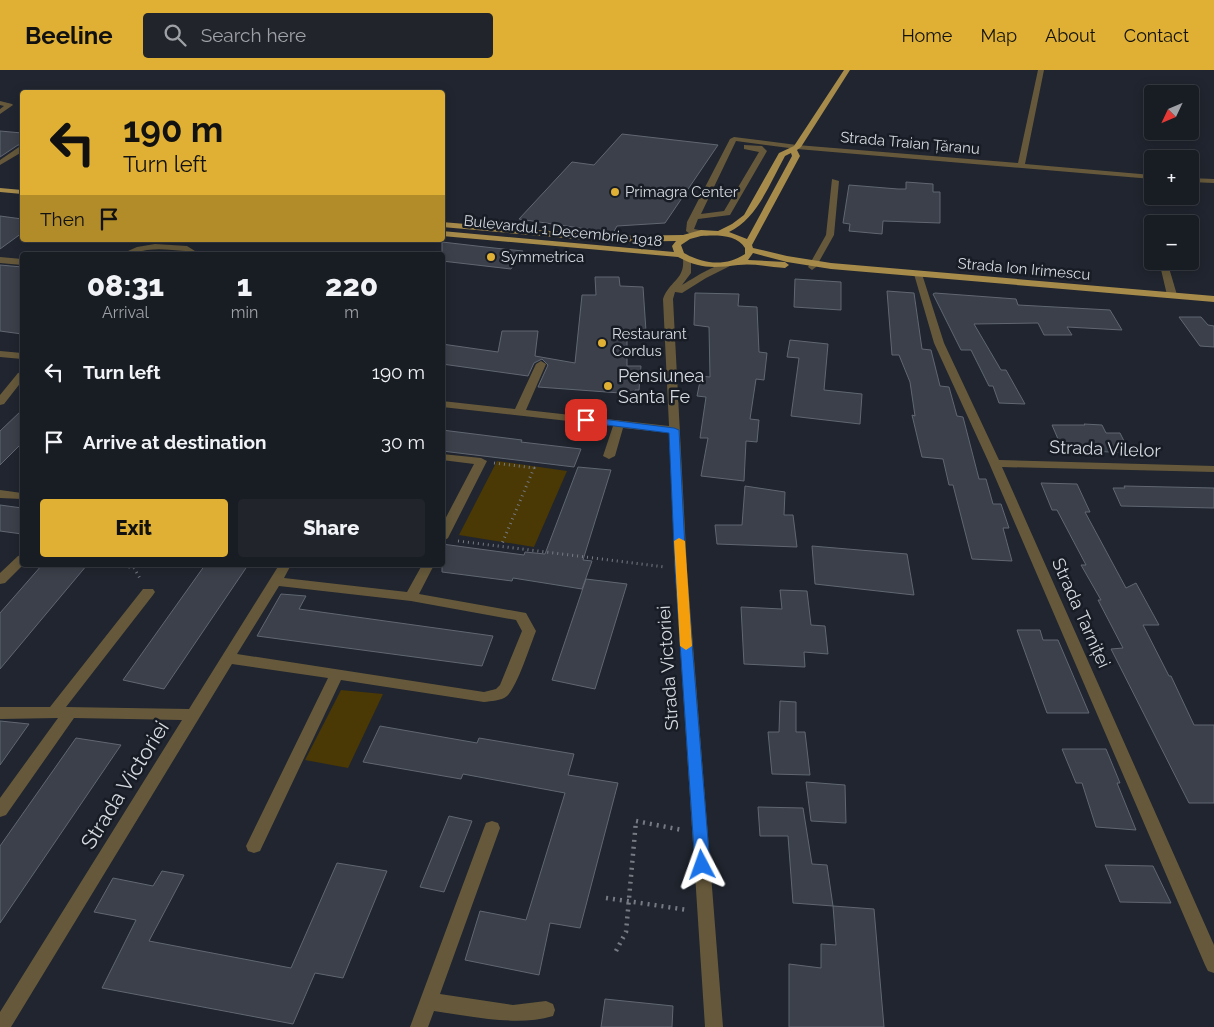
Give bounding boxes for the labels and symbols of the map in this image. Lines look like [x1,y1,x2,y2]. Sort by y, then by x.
north arrow [1144,85,1199,140]
street label: Strada Traian Țăranu [840,128,981,158]
place label: Primagra Center [625,183,739,201]
marker: Primagra Center [609,186,621,198]
street label: Bulevardul 1 Decembrie 1918 [463,212,663,250]
place label: Symmetrica [501,248,584,266]
marker: Symmetrica [485,251,497,263]
street label: Strada Ion Irimescu [957,254,1091,284]
place label: Restaurant Cordus [612,325,687,360]
marker: Restaurant Cordus [596,337,608,349]
place label: Pensiunea Santa Fe [618,365,704,407]
marker: Pensiunea Santa Fe [602,380,614,392]
pin [565,399,607,441]
street label: Strada Vilelor [1049,436,1162,461]
street label: Strada Tarniței [1048,555,1115,671]
street label: Strada Victoriei [653,605,682,731]
street label: Strada Victoriei [75,716,174,853]
position arrow [675,838,727,890]

